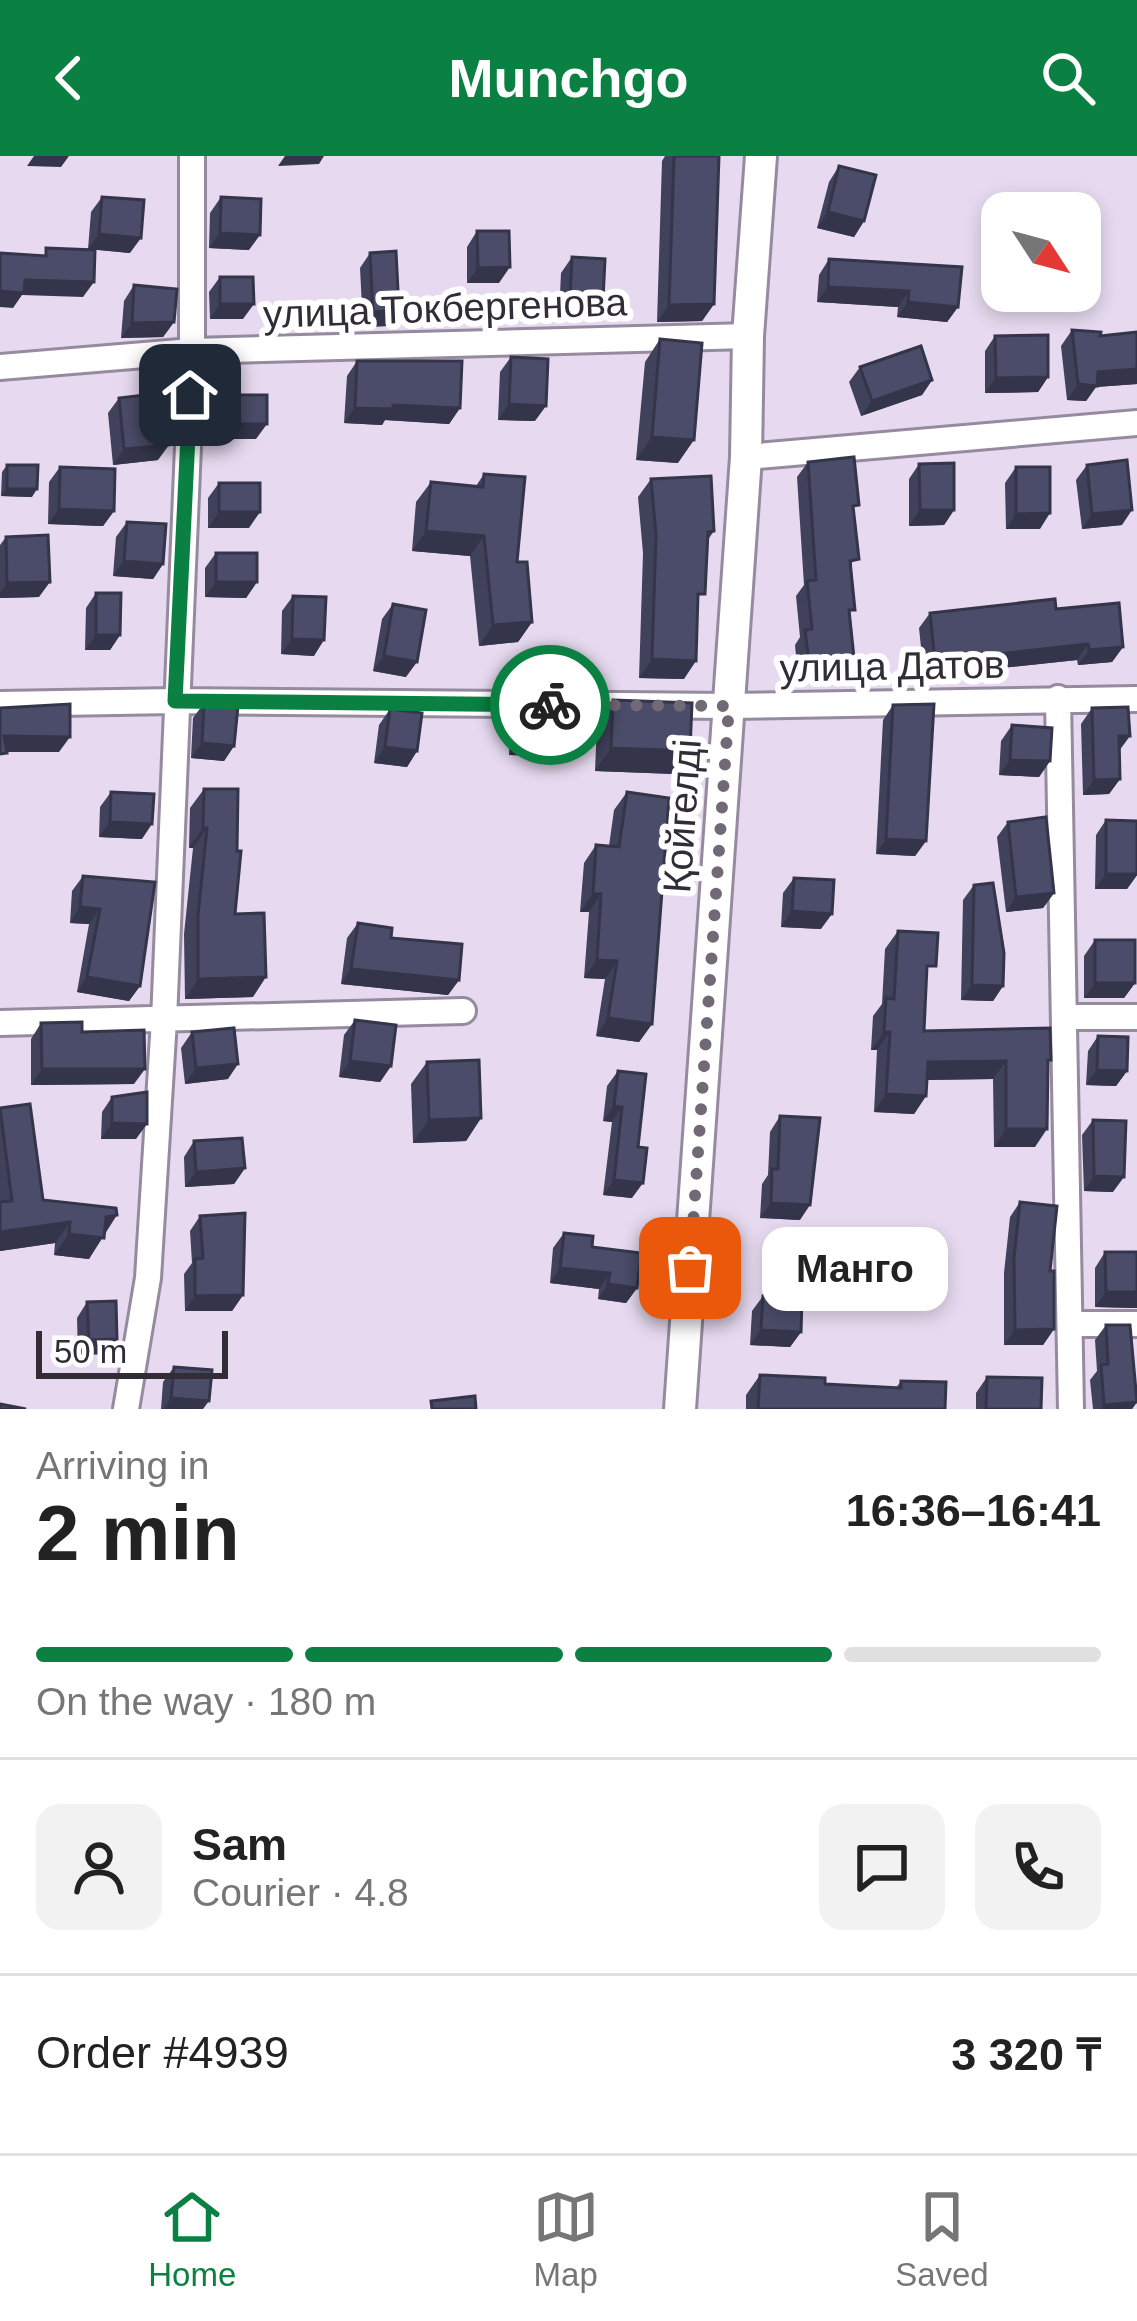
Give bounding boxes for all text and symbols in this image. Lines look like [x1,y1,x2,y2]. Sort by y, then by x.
icon: back [36,45,102,111]
icon: search [1035,45,1101,111]
text: Munchgo [449,48,688,108]
north arrow [981,192,1101,312]
map controls [981,192,1101,312]
street label: улица Токбергенова [262,280,628,336]
pin [139,344,241,446]
icon: home [157,362,223,428]
street label: улица Датов [779,643,1005,689]
courier [490,645,610,765]
icon: bike [517,672,583,738]
street label: Қойгелді [655,738,709,894]
pin [639,1217,741,1319]
callout: Манго [762,1226,948,1310]
icon: bag [657,1235,723,1301]
text: Манго [796,1247,914,1290]
scale bar [36,1325,228,1378]
text: 50 m [54,1333,127,1370]
text: Arriving in [36,1444,209,1487]
text: 16:36–16:41 [846,1485,1101,1536]
text: 2 min [36,1489,240,1577]
text: On the way · 180 m [36,1680,376,1723]
button: person [36,1804,162,1930]
button: chat [819,1804,945,1930]
button: phone [975,1804,1101,1930]
text: Sam [192,1819,287,1870]
text: Courier · 4.8 [192,1871,409,1914]
text: Order #4939 [36,2027,289,2078]
text: 3 320 ₸ [951,2029,1101,2080]
tab: Home [148,2184,236,2294]
tab: Map [533,2184,599,2294]
tab: Saved [895,2184,989,2294]

